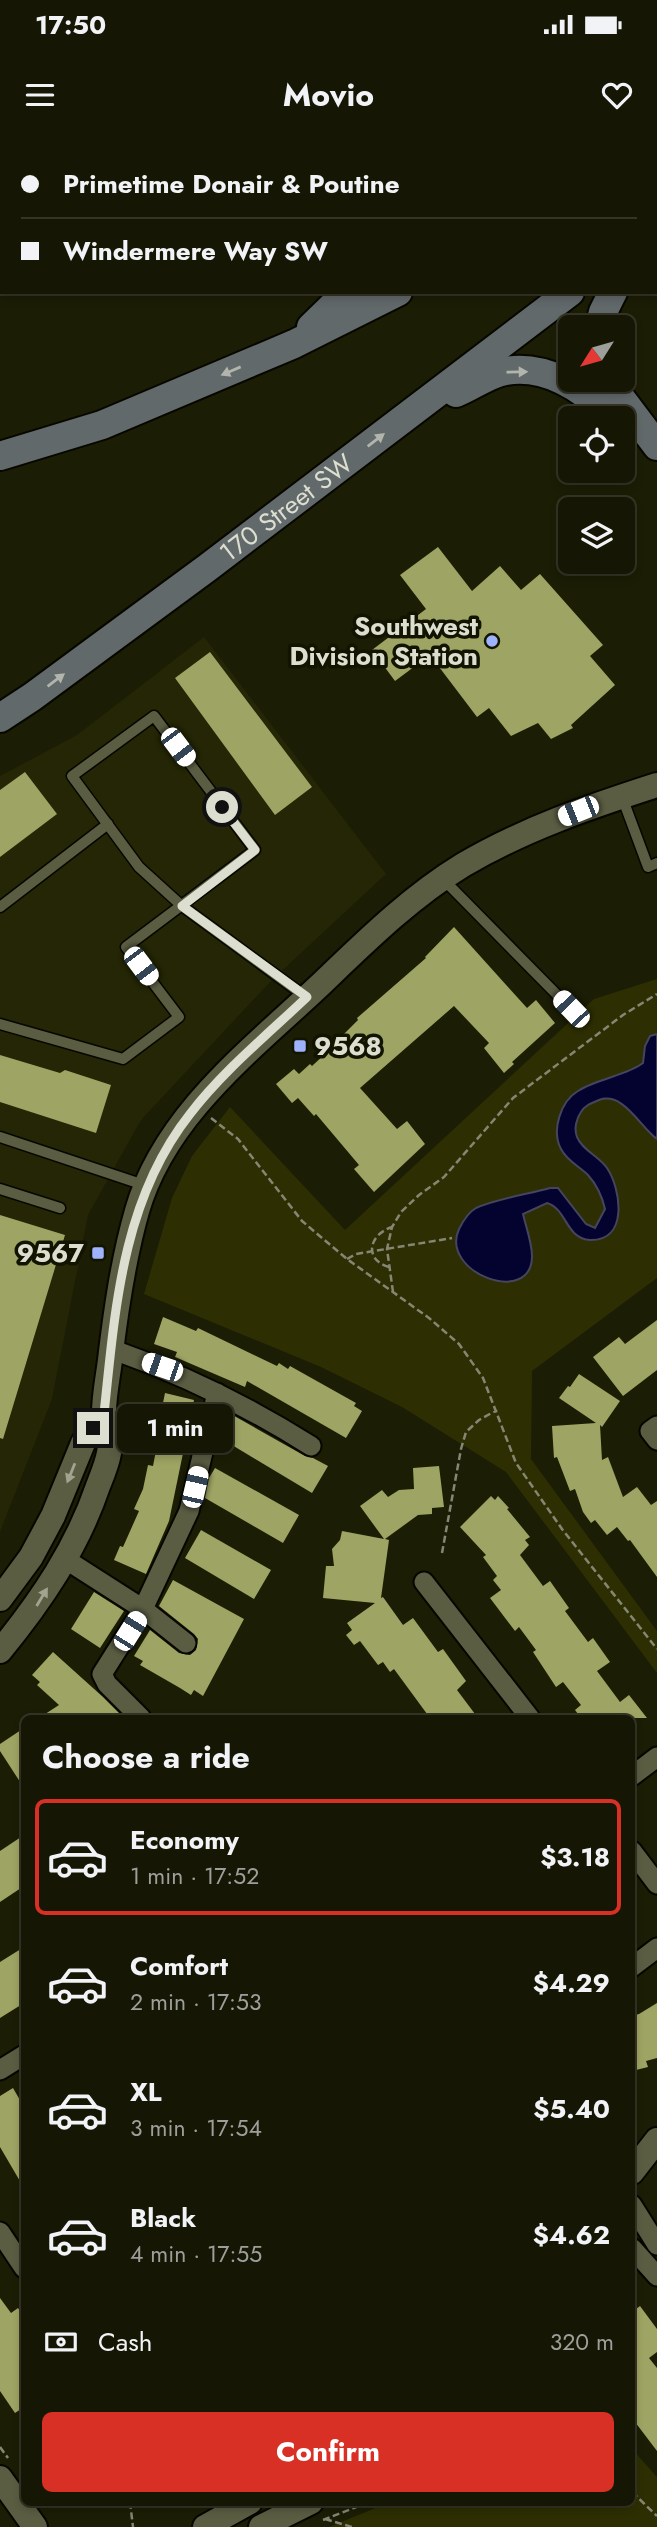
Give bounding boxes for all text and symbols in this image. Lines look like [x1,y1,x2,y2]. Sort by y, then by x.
text: 17:50 [35,6,106,44]
text: Movio [283,72,374,118]
icon: menu [21,76,59,114]
icon: heart [598,76,636,114]
text: Primetime Donair & Poutine [63,165,400,203]
text: Windermere Way SW [63,232,328,270]
north arrow [558,315,635,392]
map controls [558,315,635,574]
one-way arrow [220,365,241,376]
one-way arrow [506,366,528,378]
button: locate [558,406,635,483]
one-way arrow [366,433,384,448]
street label: 170 Street SW [211,445,361,571]
button: layers [558,497,635,574]
place label: Southwest Division Station [289,607,479,675]
marker: Southwest Division Station [484,633,500,649]
one-way arrow [47,672,65,687]
car [157,724,200,770]
route start [206,791,238,823]
car [555,793,602,829]
car [120,943,163,989]
car [549,987,594,1031]
place label: 9568 [314,1027,382,1065]
marker: 9568 [292,1038,308,1054]
place label: 9567 [17,1234,84,1272]
marker: 9567 [90,1245,106,1261]
car [139,1350,186,1384]
callout: 1 min [118,1404,233,1452]
text: 1 min [146,1411,204,1445]
route end [77,1412,109,1444]
one-way arrow [65,1463,76,1484]
car [181,1464,210,1510]
one-way arrow [35,1588,48,1607]
car [110,1608,151,1654]
text: Choose a ride [42,1734,250,1780]
text: Economy [130,1821,239,1859]
icon: car [46,1826,109,1889]
text: $3.18 [540,1838,610,1876]
text: 1 min · 17:52 [130,1859,259,1893]
text: Comfort [130,1947,228,1985]
icon: car [46,1952,109,2015]
text: $4.29 [533,1964,610,2002]
text: 2 min · 17:53 [130,1985,262,2019]
text: XL [130,2073,162,2111]
icon: car [46,2078,109,2141]
text: $5.40 [533,2090,610,2128]
text: 3 min · 17:54 [130,2111,262,2145]
text: Black [130,2199,196,2237]
icon: car [46,2204,109,2267]
text: $4.62 [533,2216,610,2254]
text: 4 min · 17:55 [130,2237,262,2271]
icon: cash [42,2323,80,2361]
text: Cash [98,2323,152,2361]
text: 320 m [550,2325,614,2359]
button: Confirm [42,2412,614,2492]

